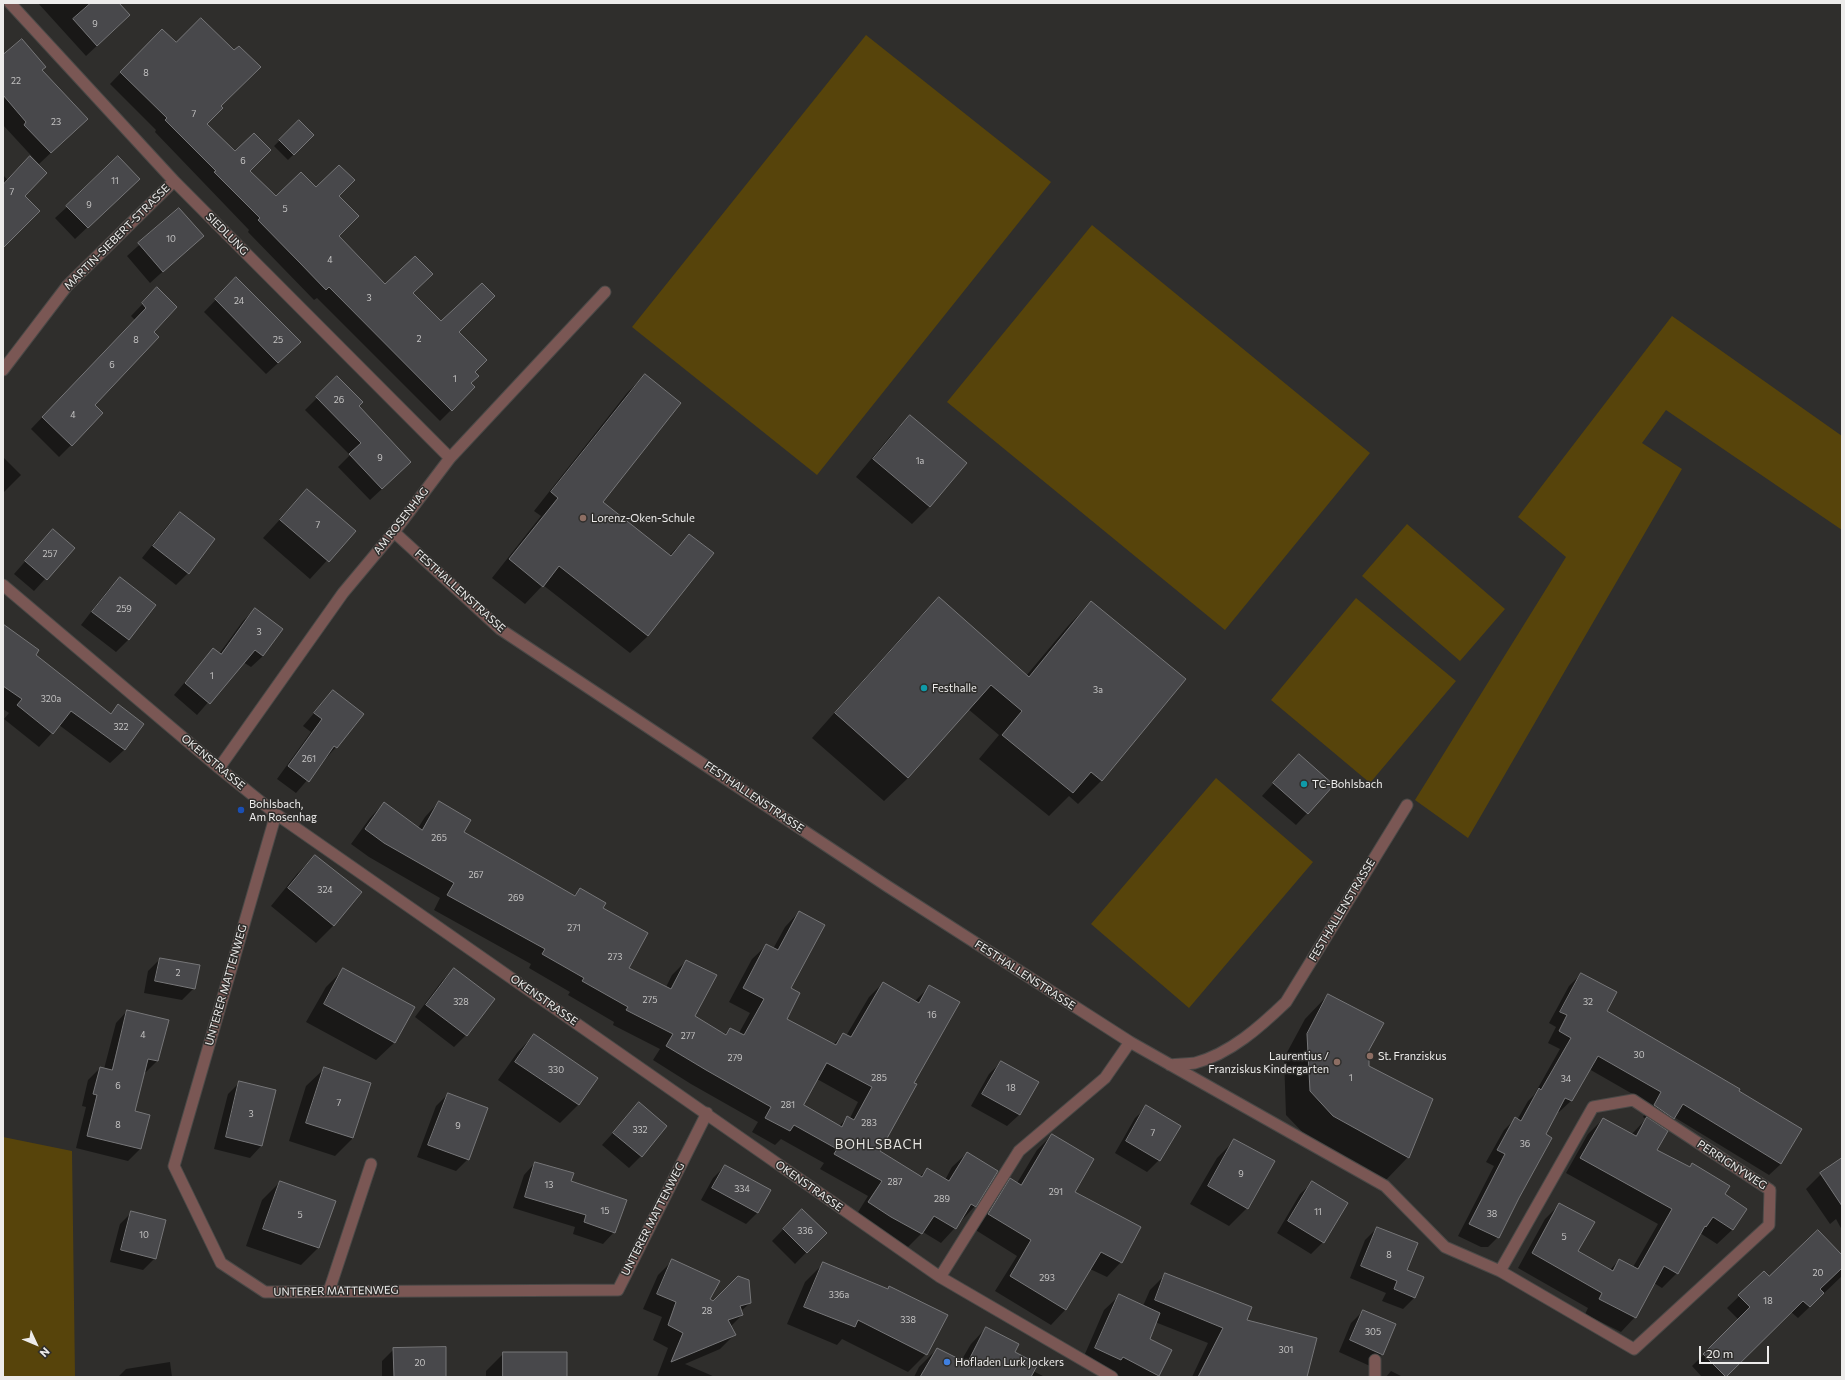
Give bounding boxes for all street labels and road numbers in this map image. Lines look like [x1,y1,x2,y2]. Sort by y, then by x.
street label: MARTIN-SIEBERT-STRASSE [61,181,173,293]
street label: SIEDLUNG [203,210,251,258]
street label: AM ROSENHAG [371,485,431,557]
street label: FESTHALLENSTRASSE [412,547,508,635]
street label: OKENSTRASSE [179,732,247,792]
street label: FESTHALLENSTRASSE [702,759,806,835]
street label: FESTHALLENSTRASSE [1306,856,1378,964]
street label: UNTERER MATTENWEG [202,923,250,1047]
street label: FESTHALLENSTRASSE [972,938,1078,1012]
street label: OKENSTRASSE [508,972,580,1028]
street label: PERRIGNYWEG [1695,1138,1769,1192]
street label: OKENSTRASSE [773,1158,845,1214]
street label: UNTERER MATTENWEG [619,1160,687,1278]
street label: UNTERER MATTENWEG [273,1283,399,1299]

